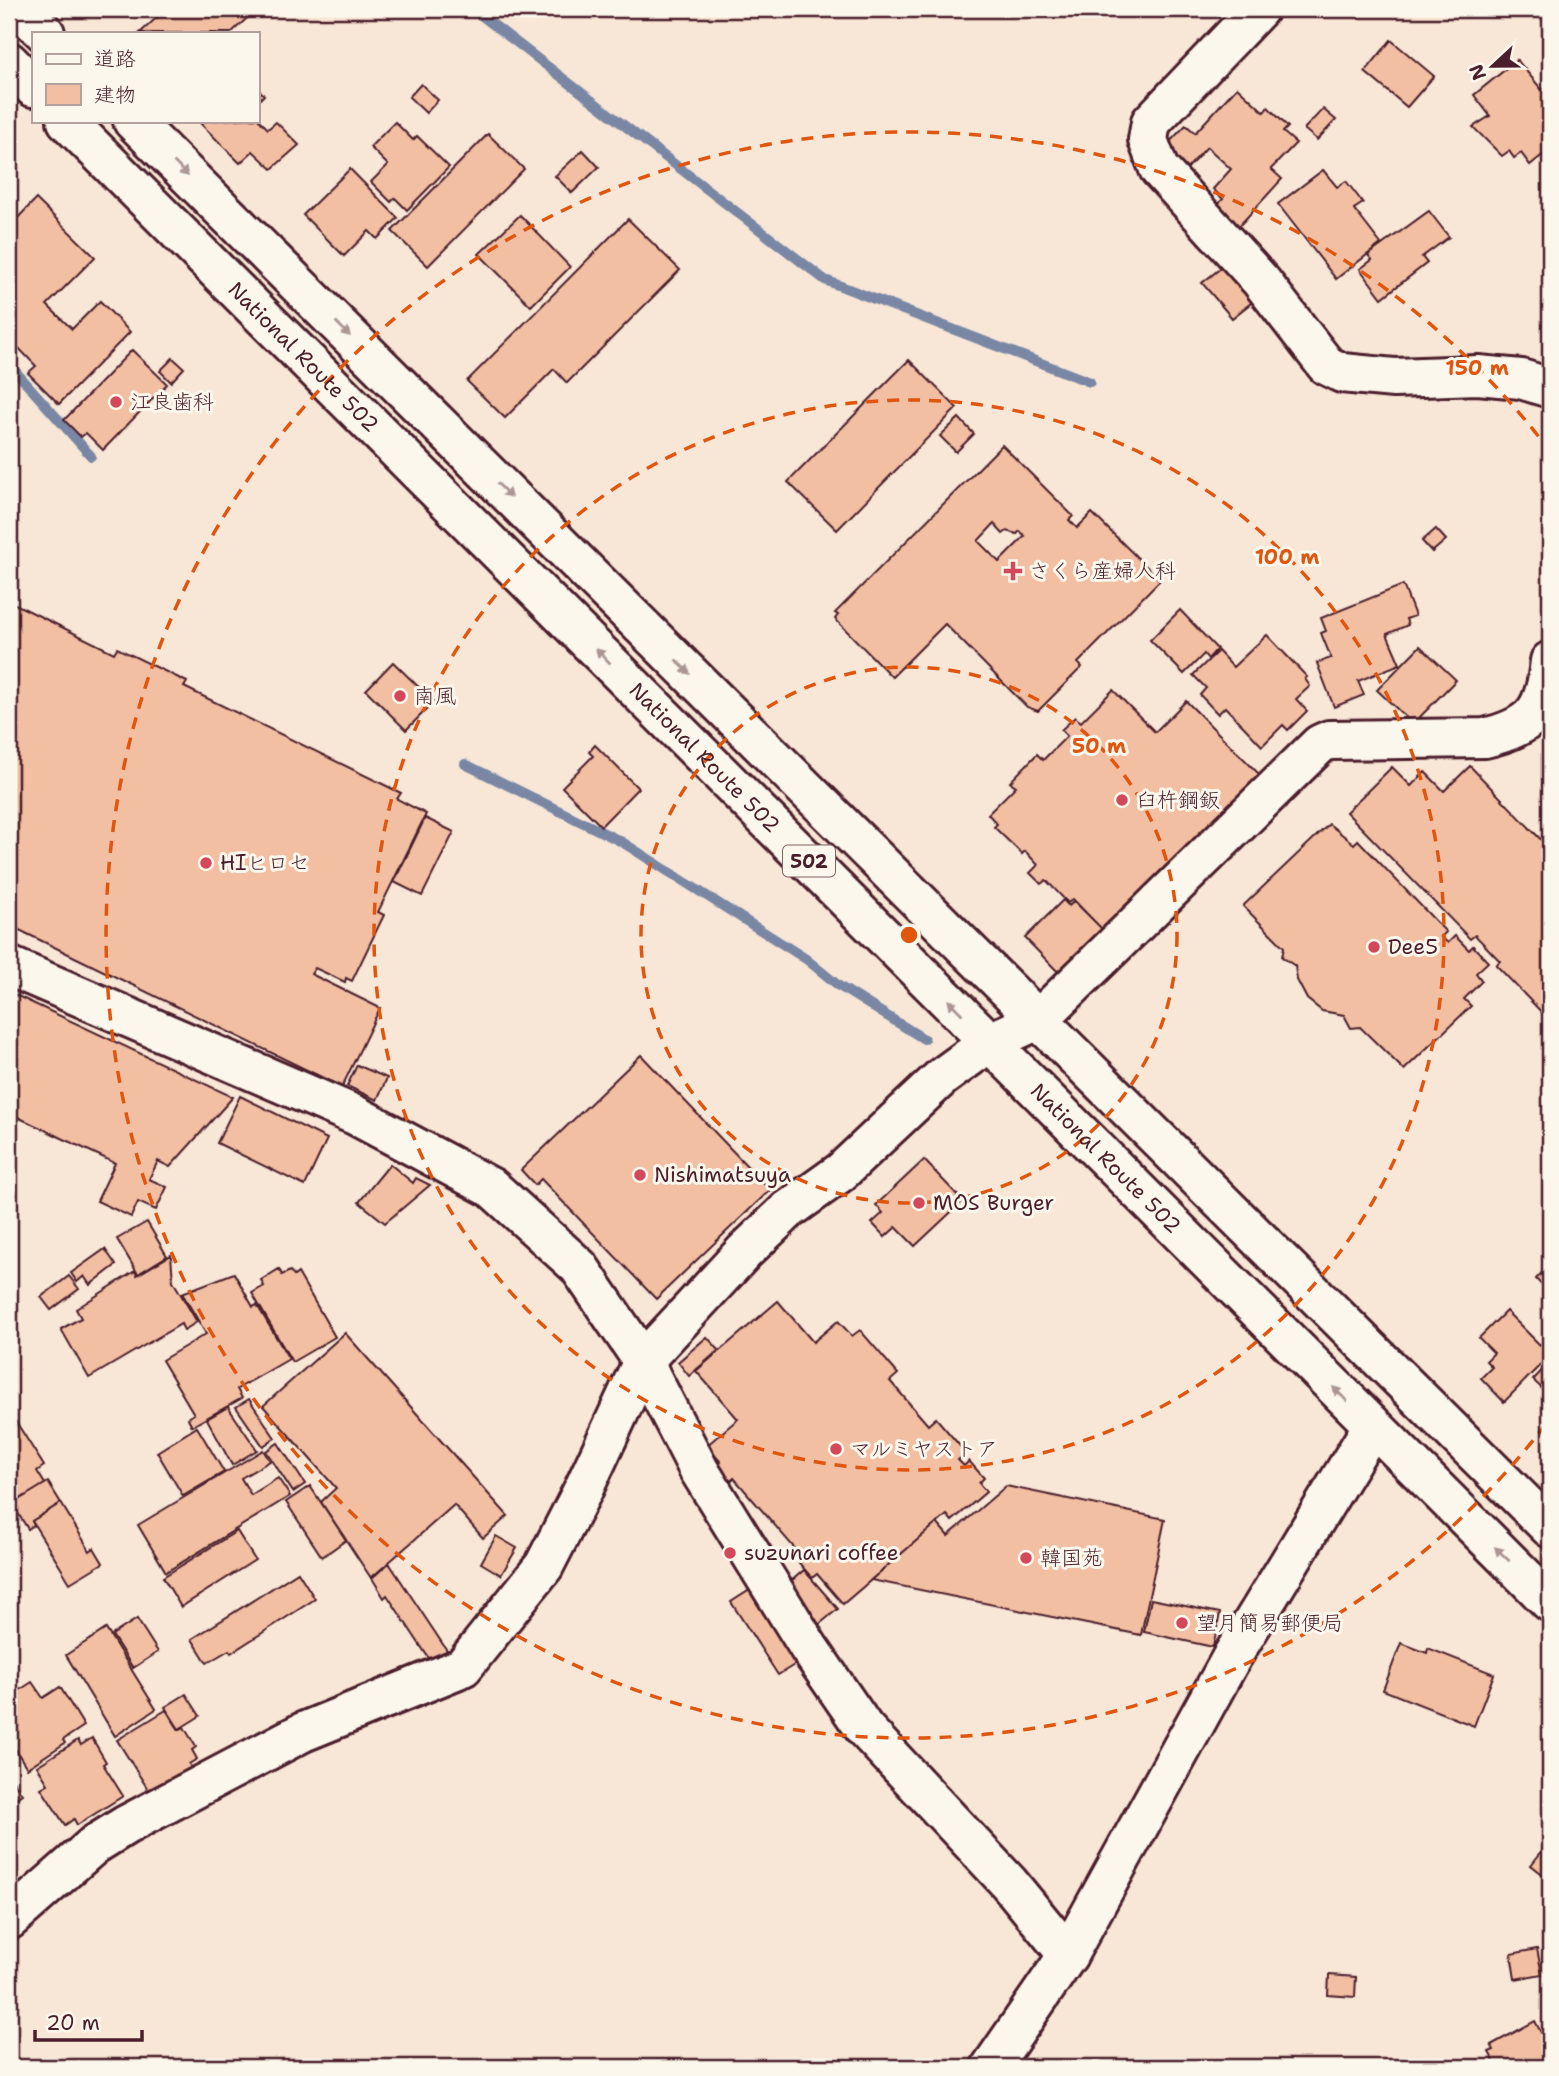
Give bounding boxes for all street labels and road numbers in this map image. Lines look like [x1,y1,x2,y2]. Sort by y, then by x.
street label: National Route 502 [222,276,385,438]
street label: National Route 502 [623,676,786,839]
road number: 502 [783,846,835,876]
street label: National Route 502 [1024,1077,1187,1240]

